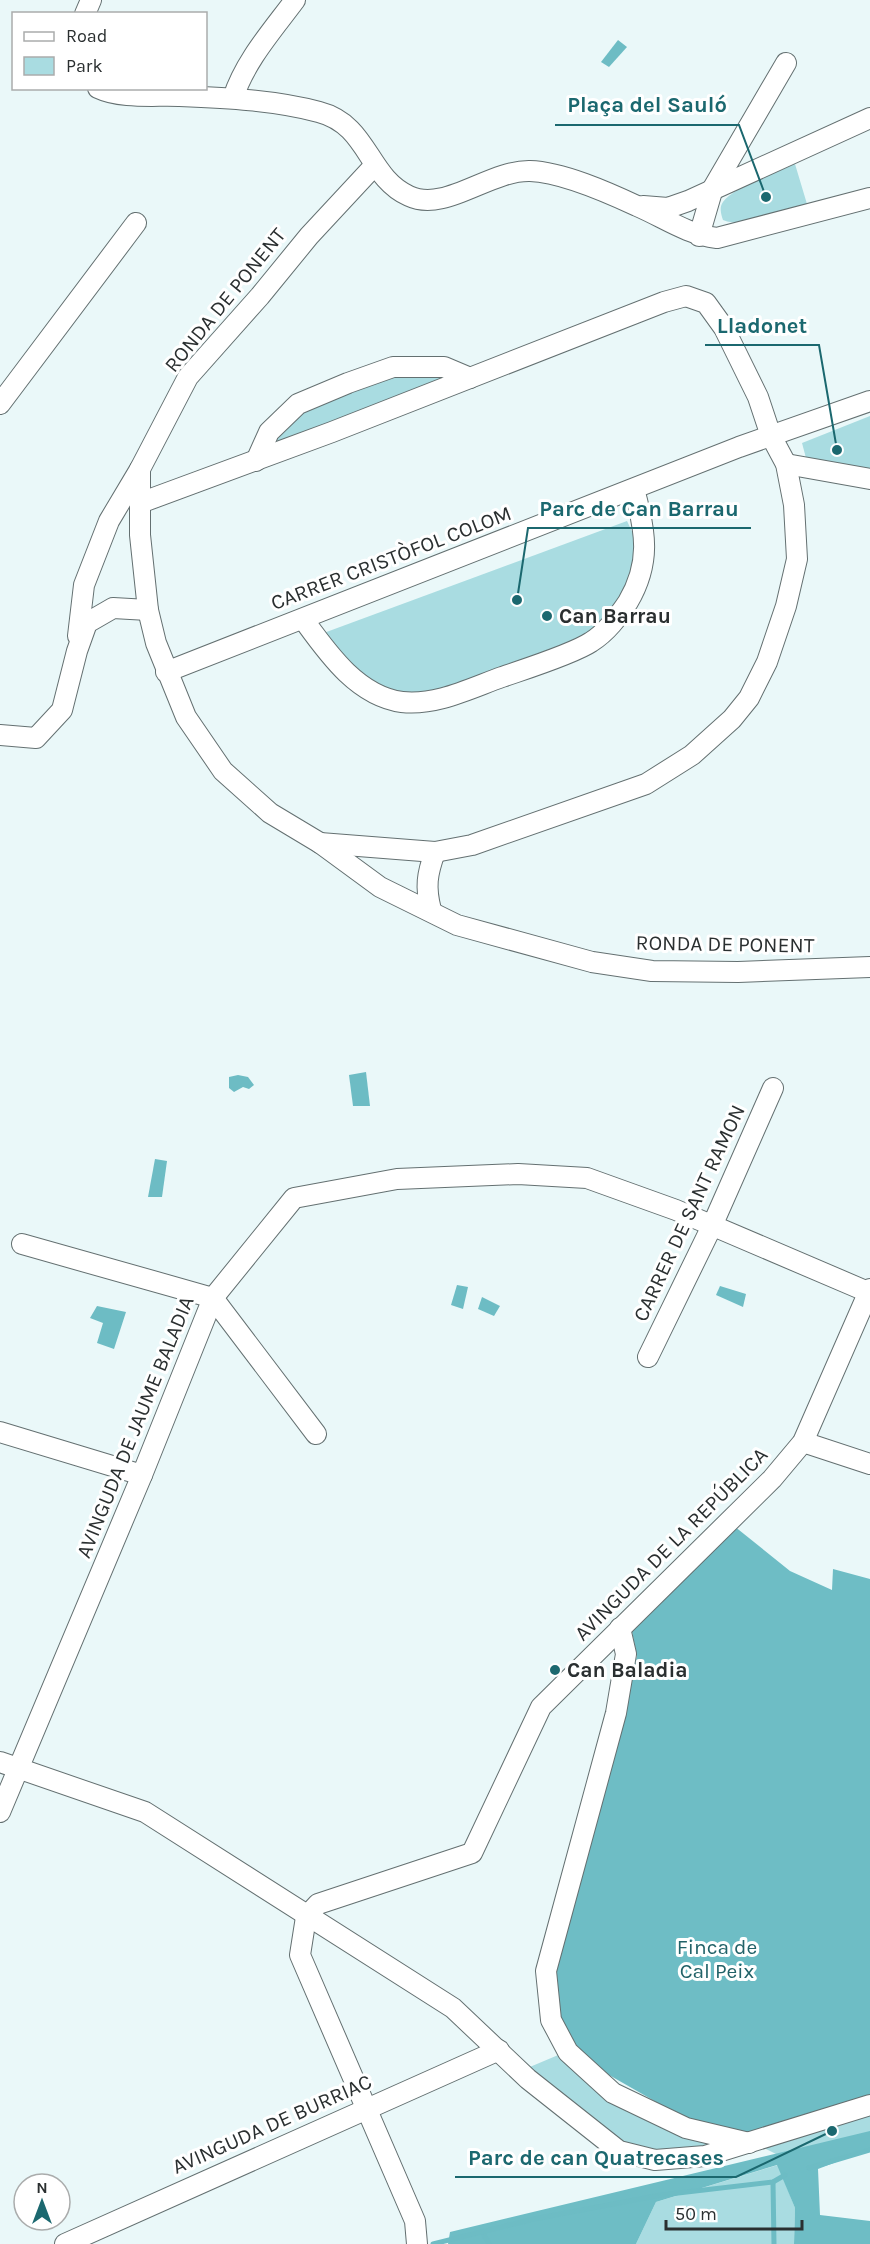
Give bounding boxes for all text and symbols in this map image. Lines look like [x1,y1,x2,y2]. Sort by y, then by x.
legend [12,12,207,90]
text: Road [66,25,107,47]
text: Park [66,55,103,77]
callout: Plaça del Sauló [555,85,739,125]
text: Plaça del Sauló [567,92,727,118]
street label: RONDA DE PONENT [159,223,291,377]
callout: Lladonet [705,305,819,345]
text: Lladonet [717,313,808,339]
callout: Parc de Can Barrau [528,488,751,528]
text: Parc de Can Barrau [539,496,739,522]
street label: CARRER CRISTÒFOL COLOM [267,501,515,615]
place label: Can Barrau [559,604,671,628]
marker: Can Barrau [540,609,554,623]
street label: RONDA DE PONENT [636,930,815,958]
street label: CARRER DE SANT RAMON [628,1101,750,1325]
street label: AVINGUDA DE JAUME BALADIA [71,1293,199,1561]
street label: AVINGUDA DE LA REPÚBLICA [570,1443,772,1645]
place label: Can Baladia [567,1658,688,1682]
marker: Can Baladia [548,1663,562,1677]
park label: Finca de Cal Peix [677,1935,757,1983]
street label: AVINGUDA DE BURRIAC [169,2069,375,2179]
callout: Parc de can Quatrecases [455,2137,736,2177]
text: Parc de can Quatrecases [468,2145,724,2171]
north arrow [12,2172,72,2232]
text: N [36,2178,48,2197]
scale bar [666,2193,802,2231]
text: 50 m [675,2203,717,2225]

